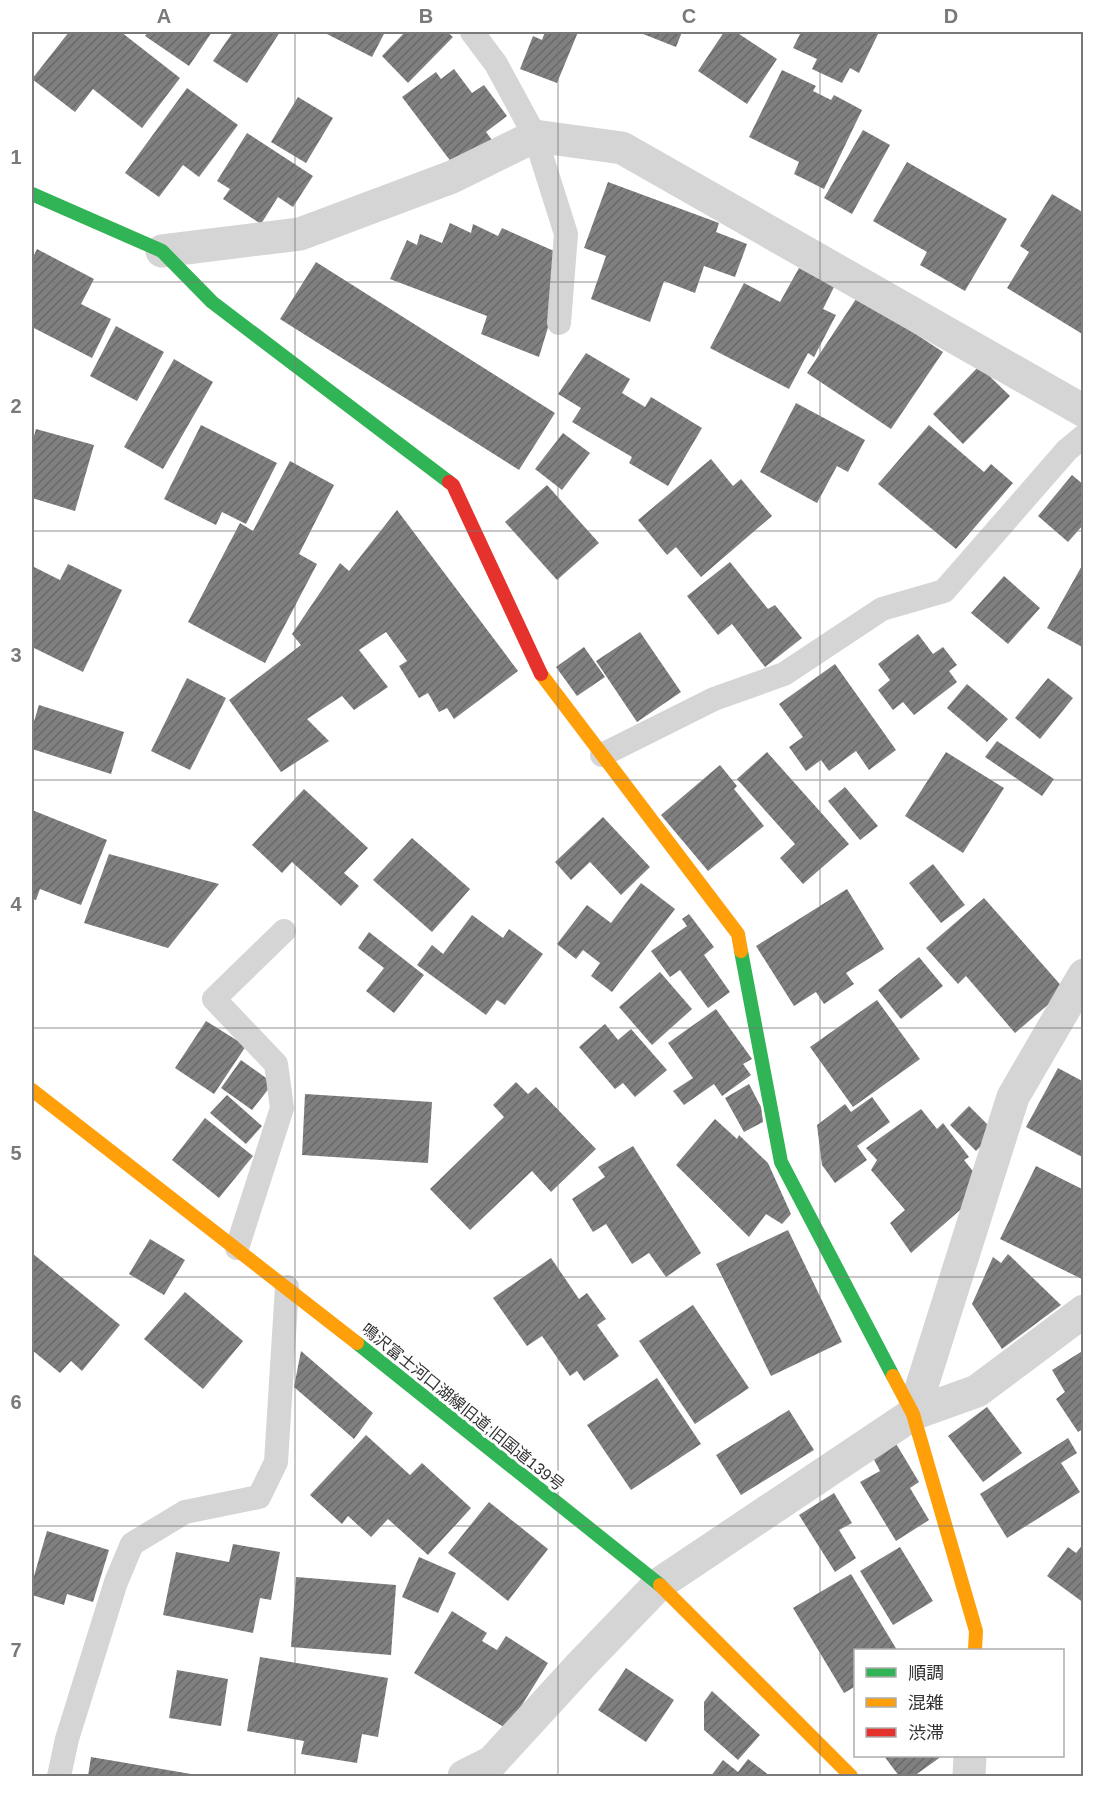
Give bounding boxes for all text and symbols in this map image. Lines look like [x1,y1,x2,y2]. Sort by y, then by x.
text: A [157,5,171,27]
text: B [419,5,433,27]
text: C [682,5,696,27]
text: D [944,5,958,27]
text: 1 [10,146,22,168]
text: 2 [10,395,22,417]
text: 3 [10,644,22,666]
text: 4 [10,893,22,915]
text: 5 [10,1142,22,1164]
street label: 鳴沢富士河口湖線旧道;旧国道139号 [359,1320,567,1494]
text: 6 [10,1391,22,1413]
text: 7 [10,1639,22,1661]
legend [854,1649,1064,1757]
text: 順調 [908,1663,944,1683]
text: 混雑 [908,1693,944,1713]
text: 渋滞 [908,1723,944,1743]

